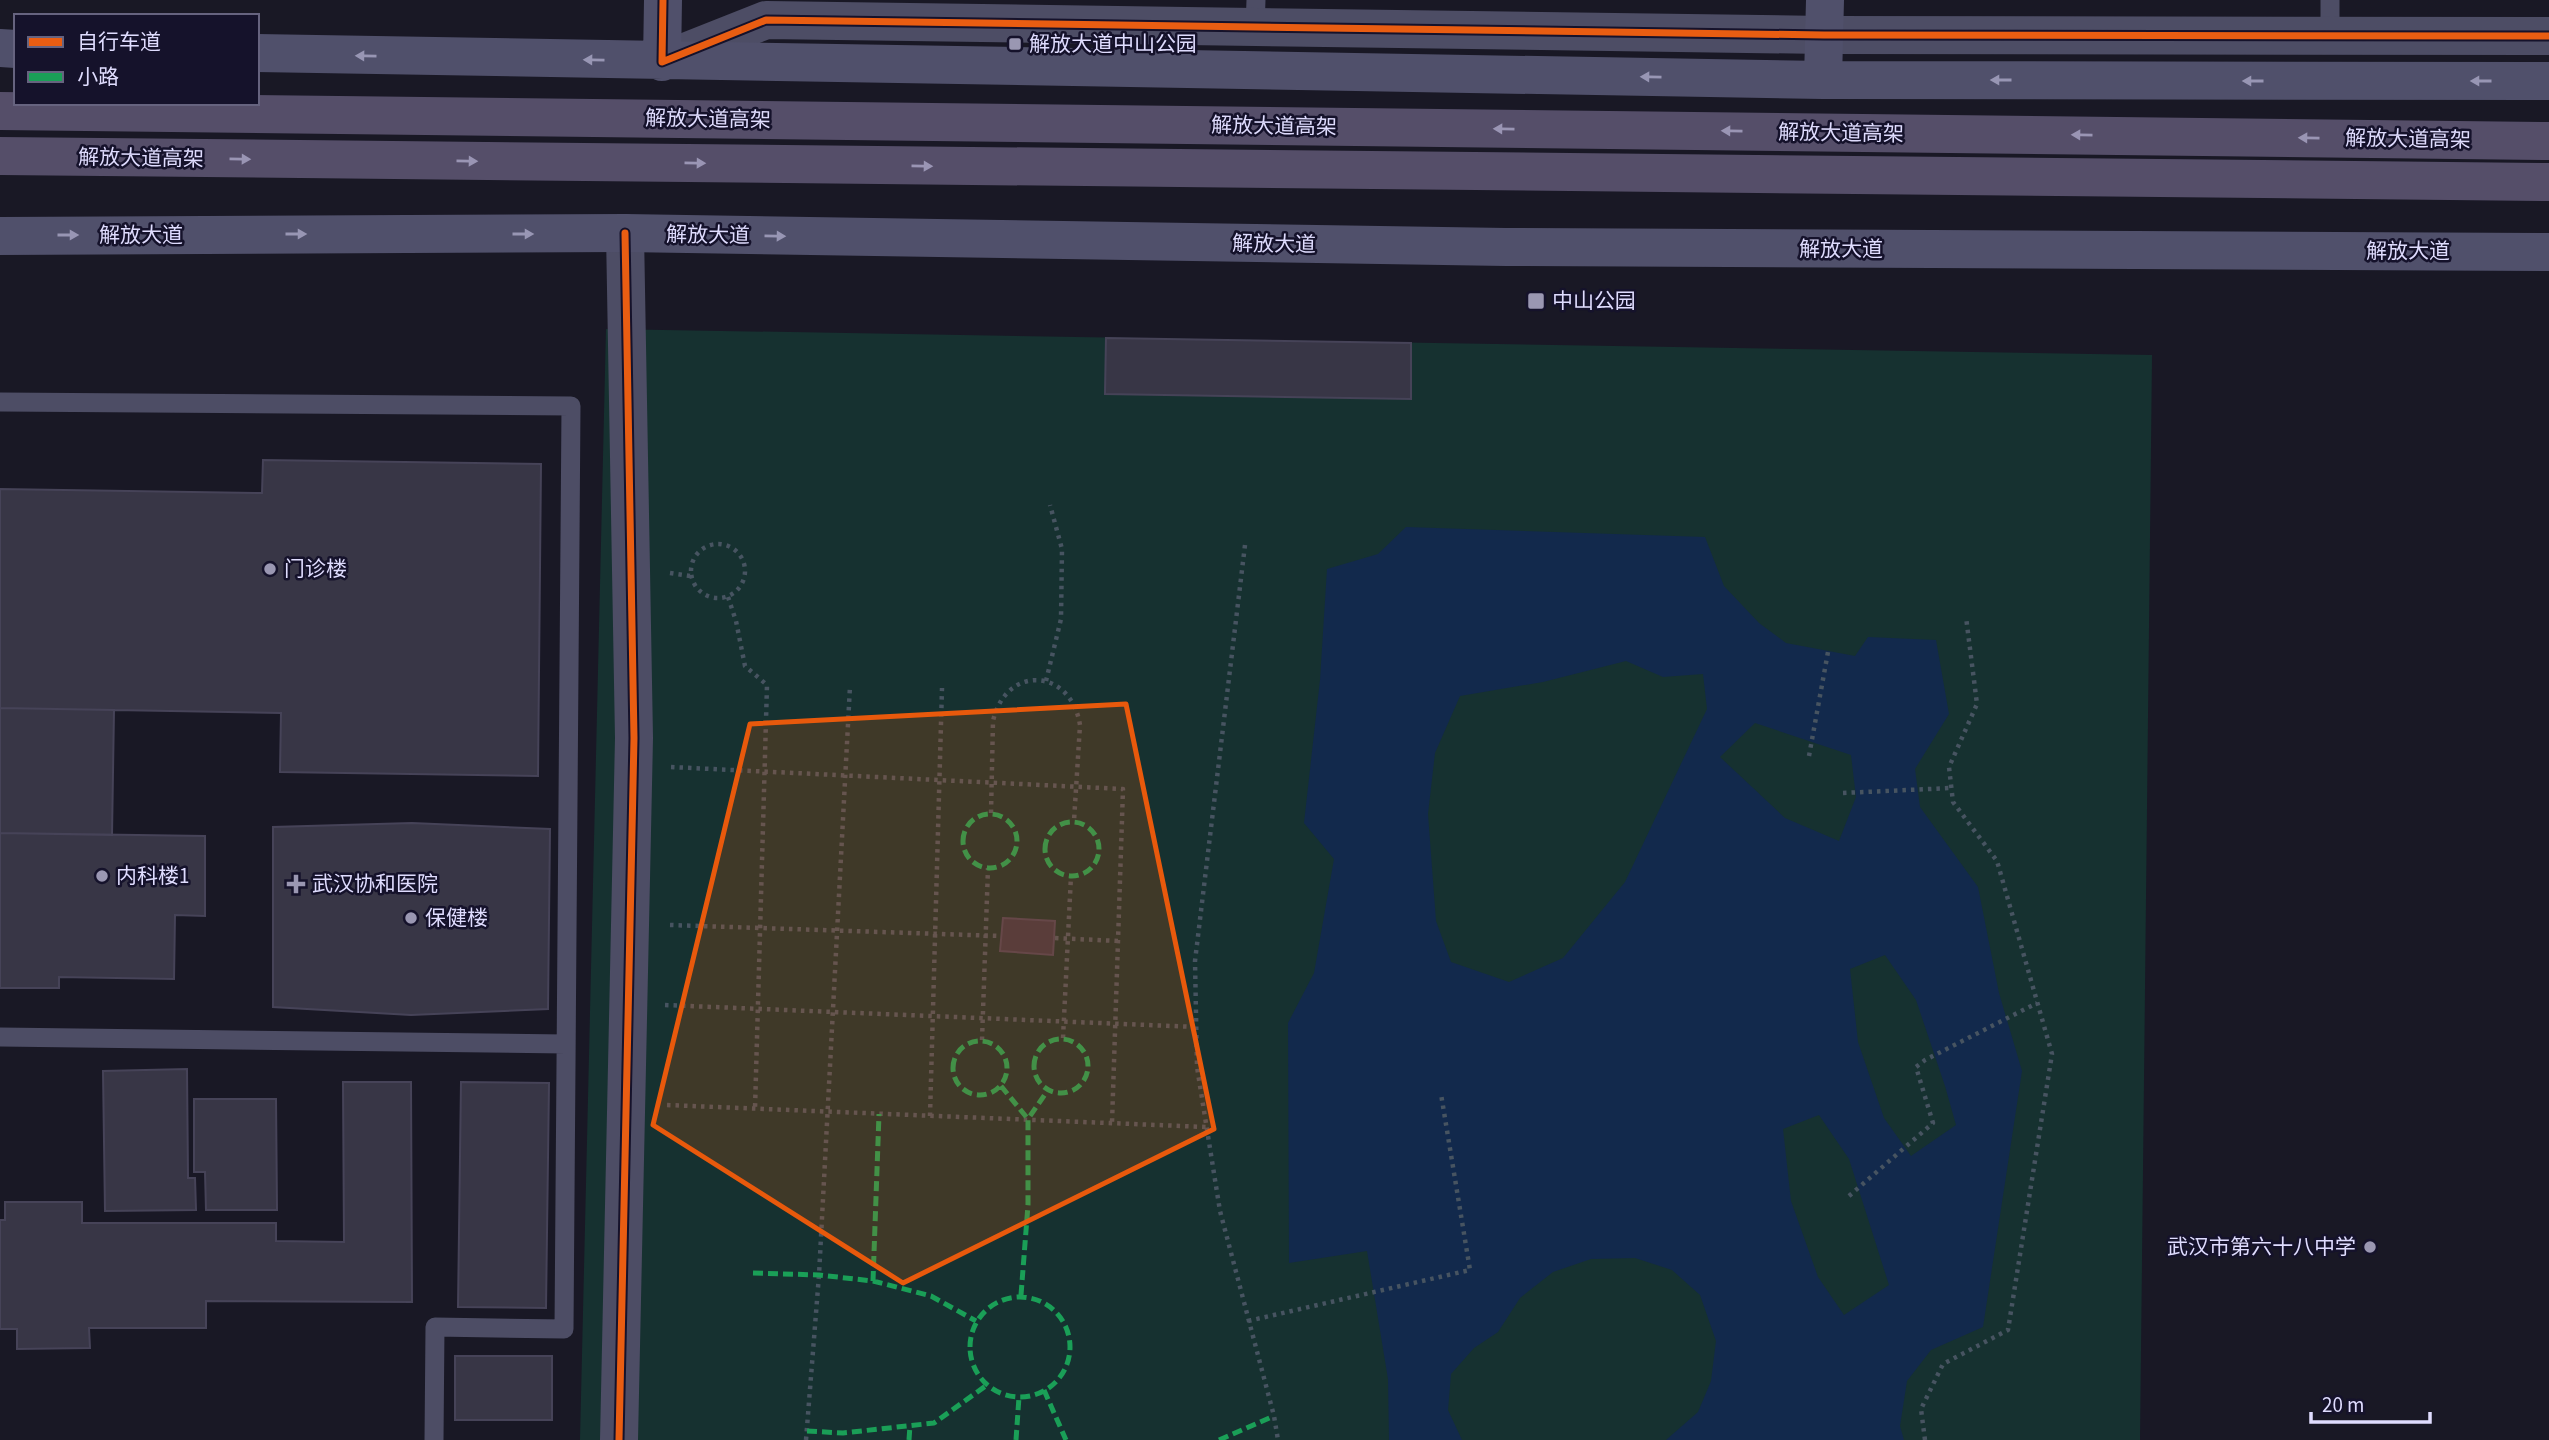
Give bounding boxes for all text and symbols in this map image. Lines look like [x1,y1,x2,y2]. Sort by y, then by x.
legend [14,14,259,105]
text: 自行车道 [77,27,161,57]
place label: 解放大道中山公园 [1029,29,1197,59]
marker: 解放大道中山公园 [1007,36,1023,52]
one-way arrow [355,50,377,61]
one-way arrow [582,54,604,66]
text: 小路 [77,62,119,92]
one-way arrow [1640,72,1662,83]
one-way arrow [1990,74,2012,86]
one-way arrow [2242,75,2264,87]
one-way arrow [2470,75,2492,87]
street label: 解放大道高架 [645,103,771,135]
street label: 解放大道高架 [1211,110,1337,142]
street label: 解放大道高架 [1778,117,1904,149]
one-way arrow [1493,123,1515,134]
street label: 解放大道高架 [2345,123,2471,155]
one-way arrow [1721,125,1743,137]
one-way arrow [2071,130,2093,141]
one-way arrow [2298,132,2320,144]
street label: 解放大道高架 [78,142,204,174]
one-way arrow [229,153,251,165]
one-way arrow [456,155,478,167]
one-way arrow [684,157,706,169]
one-way arrow [911,160,933,171]
street label: 解放大道 [666,219,750,251]
street label: 解放大道 [99,220,183,250]
one-way arrow [285,228,307,240]
one-way arrow [512,228,534,240]
street label: 解放大道 [1232,228,1316,260]
one-way arrow [57,229,79,241]
one-way arrow [764,230,786,241]
street label: 解放大道 [1799,234,1883,264]
street label: 解放大道 [2366,236,2450,266]
place label: 中山公园 [1552,286,1636,316]
marker: 中山公园 [1526,291,1546,311]
place label: 门诊楼 [284,554,347,584]
marker: 门诊楼 [262,561,278,577]
place label: 内科楼1 [116,861,189,891]
marker: 内科楼1 [94,868,110,884]
place label: 武汉协和医院 [312,869,438,899]
marker: 武汉协和医院 [286,874,306,894]
place label: 保健楼 [425,903,488,933]
marker: 保健楼 [403,910,419,926]
place label: 武汉市第六十八中学 [2167,1232,2356,1262]
marker: 武汉市第六十八中学 [2362,1239,2378,1255]
scale bar [2311,1380,2430,1424]
text: 20 m [2322,1390,2364,1420]

